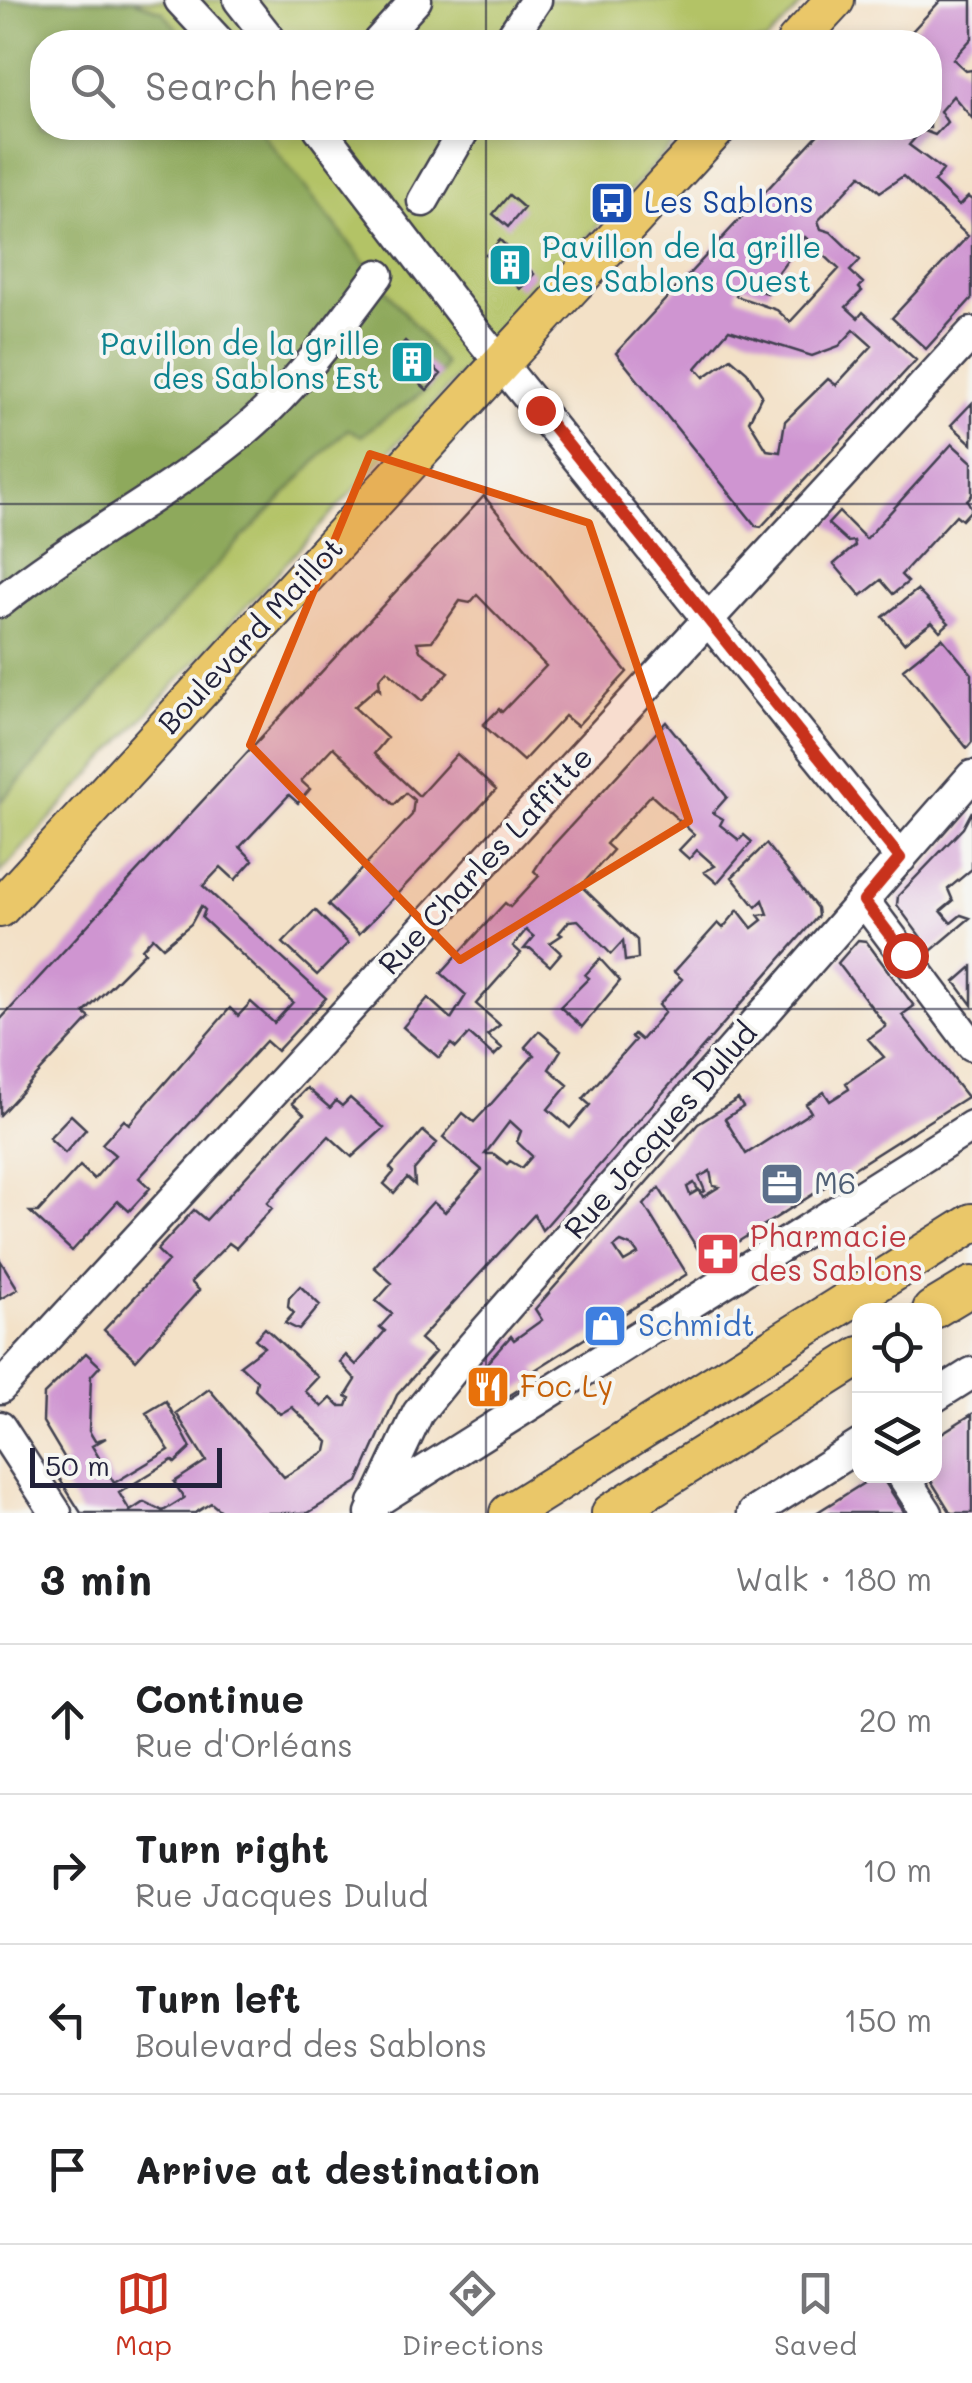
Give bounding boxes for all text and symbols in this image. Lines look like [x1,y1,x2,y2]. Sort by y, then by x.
search box [30,30,942,140]
icon: search [65,58,120,113]
text: Search here [145,60,376,110]
bus stop icon: Les Sablons [589,180,635,226]
place label: Les Sablons [644,181,814,221]
place label: Pavillon de la grille des Sablons Ouest [542,226,821,300]
building icon: Pavillon de la grille des Sablons Ouest [487,242,533,288]
place label: Pavillon de la grille des Sablons Est [101,323,380,397]
building icon: Pavillon de la grille des Sablons Est [389,339,435,385]
route end [518,388,564,434]
street label: Boulevard Maillot [148,528,351,742]
street label: Rue Charles Laffitte [368,737,601,982]
route start [883,933,929,979]
street label: Rue Jacques Dulud [554,1013,765,1247]
office icon: M6 [759,1161,805,1207]
place label: M6 [814,1162,856,1202]
place label: Pharmacie des Sablons [750,1215,923,1289]
pharmacy icon: Pharmacie des Sablons [695,1231,741,1277]
shop icon: Schmidt [582,1303,628,1349]
map controls [852,1303,942,1483]
button: locate [852,1303,942,1393]
place label: Schmidt [638,1304,755,1344]
restaurant icon: Foc Ly [465,1364,511,1410]
place label: Foc Ly [520,1365,613,1405]
button: layers [852,1393,942,1483]
scale bar [30,1443,222,1488]
text: 50 m [45,1447,110,1483]
text: 3 min [40,1551,152,1606]
text: Walk · 180 m [735,1557,932,1599]
text: Continue [135,1673,304,1723]
icon: ahead [40,1692,95,1747]
text: 20 m [859,1698,932,1740]
text: Rue d'Orléans [135,1723,353,1765]
text: Turn right [135,1823,329,1873]
icon: right [40,1842,95,1897]
text: 10 m [862,1848,932,1890]
text: Rue Jacques Dulud [135,1873,428,1915]
text: Turn left [135,1973,301,2023]
icon: left [40,1992,95,2047]
text: 150 m [844,1998,932,2040]
text: Boulevard des Sablons [135,2023,487,2065]
icon: arrive [40,2142,95,2197]
text: Arrive at destination [135,2144,540,2194]
tab: Map [115,2266,172,2362]
tab: Directions [402,2266,544,2362]
tab: Saved [774,2266,857,2362]

